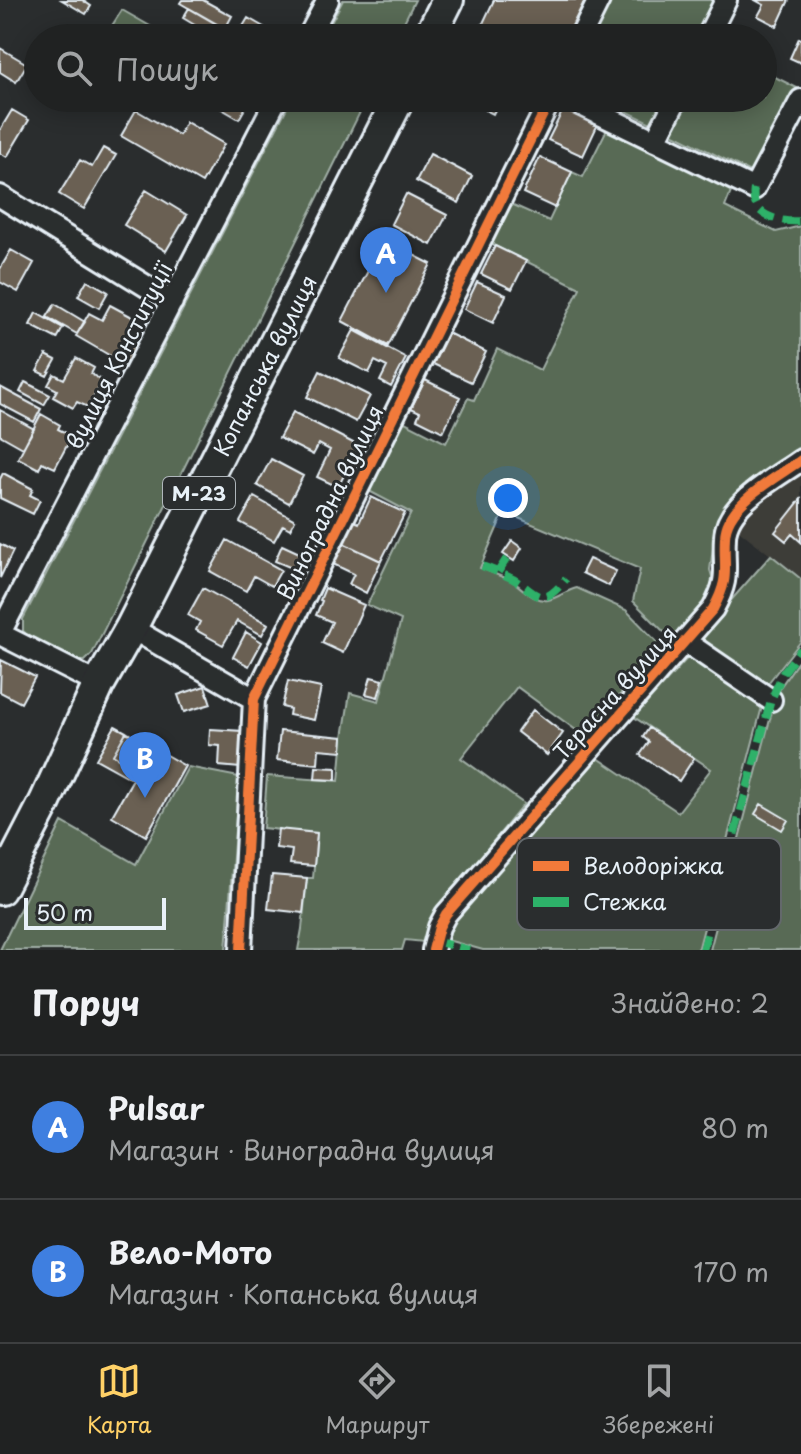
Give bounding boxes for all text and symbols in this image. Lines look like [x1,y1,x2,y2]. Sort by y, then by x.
search box [24,24,777,112]
icon: search [52,46,96,90]
text: Пошук [116,46,218,91]
pin: A [360,227,412,293]
street label: вулиця Конституції [57,254,180,454]
street label: Копанська вулиця [204,269,324,461]
street label: Виноградна вулиця [267,399,391,605]
road number: М-23 [163,477,235,509]
your location [488,478,528,518]
street label: Терасна вулиця [545,618,683,766]
pin: B [119,732,171,798]
legend [517,838,781,930]
text: Велодоріжка [583,848,724,881]
text: Стежка [583,884,666,917]
scale bar [24,894,166,930]
text: 50 m [36,895,93,928]
text: Поруч [32,976,140,1028]
text: Знайдено: 2 [612,983,769,1022]
text: Pulsar [108,1085,204,1130]
text: A [48,1108,68,1147]
text: 80 m [701,1108,769,1147]
text: Магазин · Виноградна вулиця [108,1130,495,1169]
text: Вело-Мото [108,1229,272,1274]
text: B [49,1252,67,1291]
text: 170 m [694,1252,769,1291]
text: Магазин · Копанська вулиця [108,1274,479,1313]
tab: Карта [87,1359,152,1440]
tab: Маршрут [325,1359,430,1440]
tab: Збережені [603,1359,714,1440]

